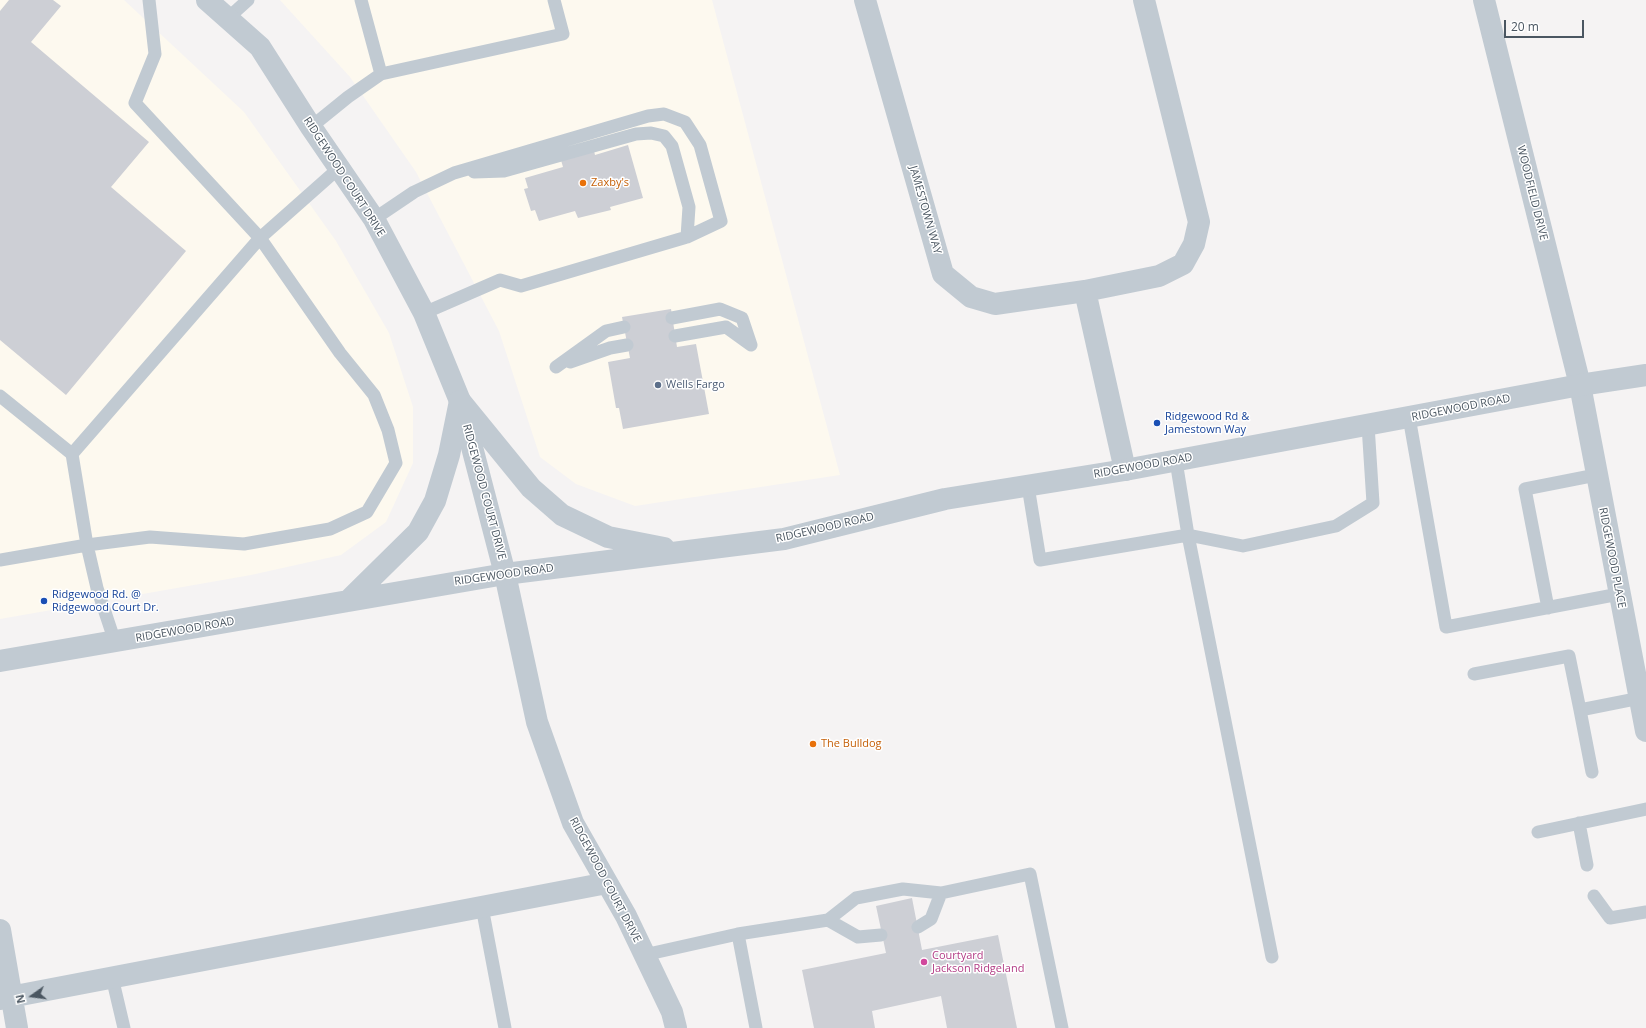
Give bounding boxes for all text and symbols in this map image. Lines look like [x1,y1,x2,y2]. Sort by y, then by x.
scale bar [1506,12,1586,38]
text: 20 m [1511,18,1539,35]
street label: RIDGEWOOD COURT DRIVE [300,115,388,239]
street label: WOODFIELD DRIVE [1514,144,1550,242]
street label: JAMESTOWN WAY [906,164,944,256]
place label: Zaxby's [591,176,629,190]
marker: Zaxby's [578,178,588,188]
place label: Wells Fargo [666,378,725,392]
marker: Wells Fargo [653,380,663,390]
street label: RIDGEWOOD ROAD [1410,392,1512,424]
place label: Ridgewood Rd & Jamestown Way [1165,410,1249,436]
marker: Ridgewood Rd & Jamestown Way [1152,418,1162,428]
street label: RIDGEWOOD COURT DRIVE [460,423,508,561]
street label: RIDGEWOOD ROAD [1092,451,1194,481]
street label: RIDGEWOOD PLACE [1596,506,1628,610]
street label: RIDGEWOOD ROAD [775,510,875,546]
street label: RIDGEWOOD ROAD [453,561,555,589]
place label: Ridgewood Rd. @ Ridgewood Court Dr. [52,588,159,614]
marker: Ridgewood Rd. @ Ridgewood Court Dr. [39,596,49,606]
street label: RIDGEWOOD ROAD [134,615,236,645]
place label: The Bulldog [821,737,882,751]
marker: The Bulldog [808,739,818,749]
street label: RIDGEWOOD COURT DRIVE [566,815,644,945]
place label: Courtyard Jackson Ridgeland [932,949,1024,975]
marker: Courtyard Jackson Ridgeland [919,957,929,967]
north arrow [12,976,52,1016]
text: N [12,993,28,1005]

